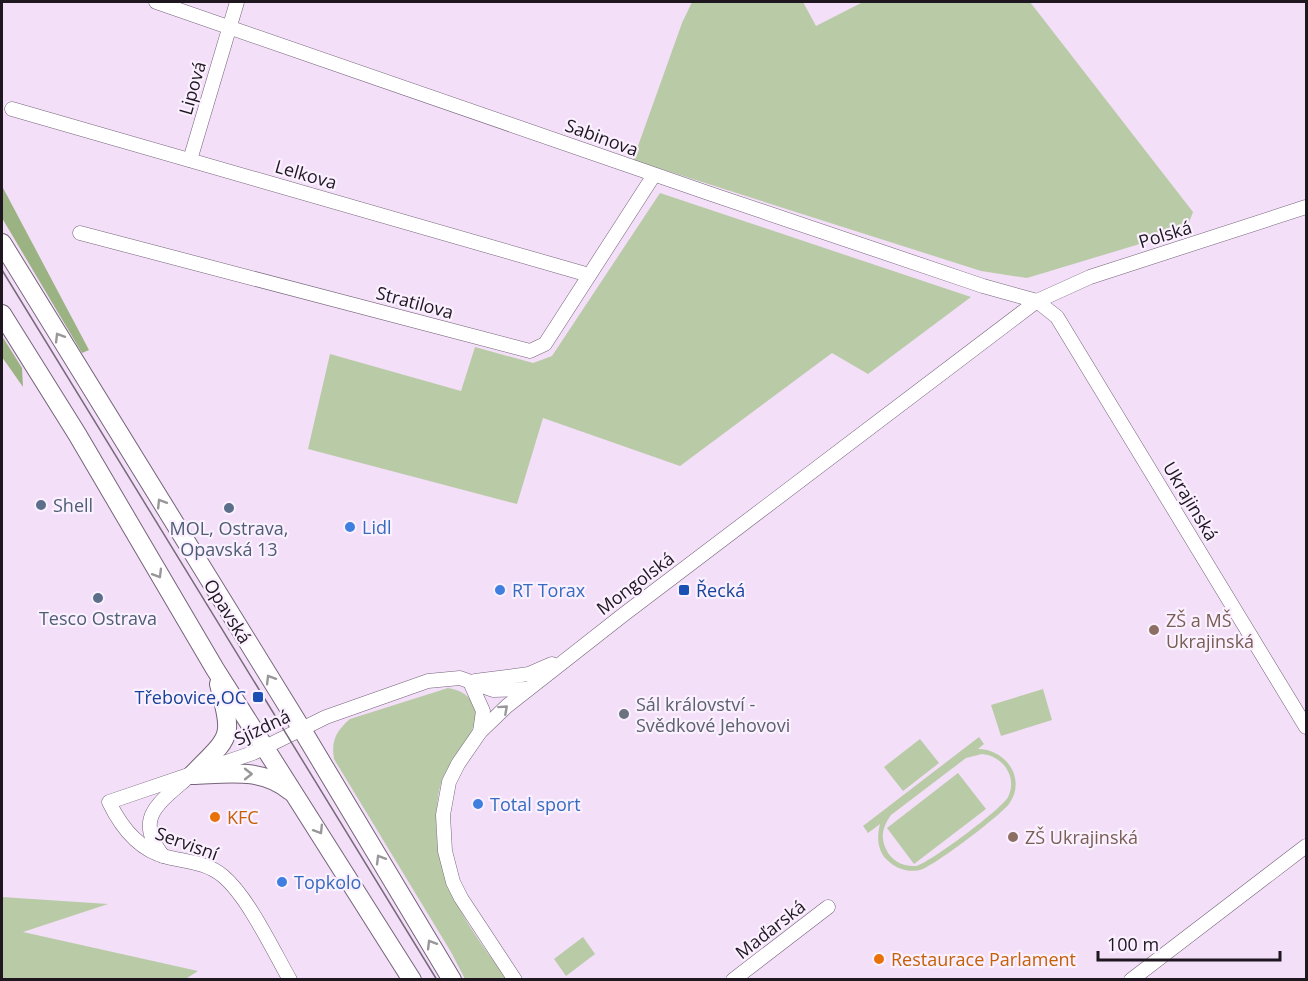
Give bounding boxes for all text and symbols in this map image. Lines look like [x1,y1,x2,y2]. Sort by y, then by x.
street label: Lipová [173,58,211,118]
street label: Sabinova [562,113,642,161]
street label: Lelkova [272,154,340,194]
street label: Polská [1136,215,1194,253]
street label: Stratilova [374,280,456,324]
one-way arrow [54,333,66,343]
street label: Ukrajinská [1158,457,1224,545]
place label: Shell [53,493,93,517]
marker: Shell [34,498,48,512]
one-way arrow [156,499,168,509]
marker: MOL, Ostrava, Opavská 13 [222,501,236,515]
place label: Lidl [362,515,392,539]
place label: MOL, Ostrava, Opavská 13 [170,516,288,561]
marker: Lidl [343,520,357,534]
street label: Mongolská [591,546,679,620]
one-way arrow [151,568,163,578]
street label: Opavská [199,574,257,648]
place label: RT Torax [512,578,586,602]
place label: Řecká [696,578,745,602]
marker: RT Torax [493,583,507,597]
marker: Řecká [677,583,691,597]
marker: Tesco Ostrava [91,591,105,605]
place label: Tesco Ostrava [39,606,157,630]
place label: ZŠ a MŠ Ukrajinská [1166,608,1254,653]
marker: ZŠ a MŠ Ukrajinská [1147,623,1161,637]
one-way arrow [265,675,277,685]
place label: Třebovice,OC [135,685,246,709]
marker: Třebovice,OC [251,690,265,704]
place label: Sál království - Svědkové Jehovovi [636,692,790,737]
street label: Sjízdná [230,704,294,750]
one-way arrow [497,705,508,716]
marker: Sál království - Svědkové Jehovovi [617,707,631,721]
one-way arrow [244,768,253,780]
place label: Total sport [490,792,581,816]
marker: Total sport [471,797,485,811]
place label: KFC [227,805,259,829]
marker: KFC [208,810,222,824]
street label: Servisní [152,821,222,866]
one-way arrow [311,824,323,834]
place label: ZŠ Ukrajinská [1025,825,1138,849]
marker: ZŠ Ukrajinská [1006,830,1020,844]
one-way arrow [376,855,387,865]
place label: Topkolo [294,870,361,894]
marker: Topkolo [275,875,289,889]
street label: Maďarská [730,894,810,964]
scale bar [1098,924,1280,962]
text: 100 m [1107,932,1159,956]
one-way arrow [427,940,438,950]
place label: Restaurace Parlament [891,947,1076,971]
marker: Restaurace Parlament [872,952,886,966]

